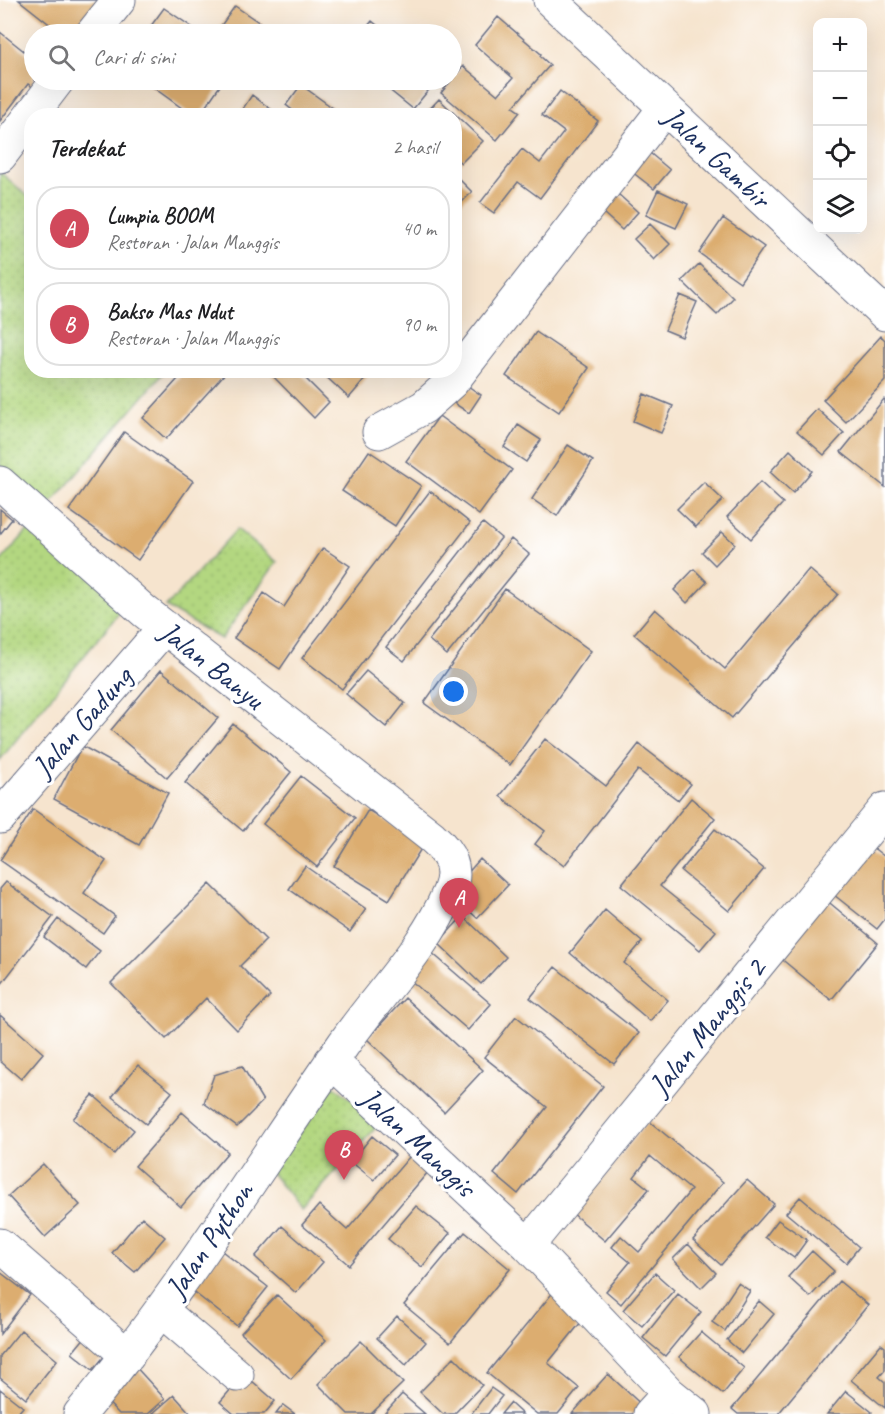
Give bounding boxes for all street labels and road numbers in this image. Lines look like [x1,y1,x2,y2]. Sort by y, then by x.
street label: Jalan Gambir [654,96,780,218]
street label: Jalan Banyu [151,611,273,719]
street label: Jalan Gadung [22,657,142,787]
street label: Jalan Manggis 2 [639,949,775,1105]
street label: Jalan Manggis [351,1078,486,1207]
street label: Jalan Python [155,1173,262,1307]

